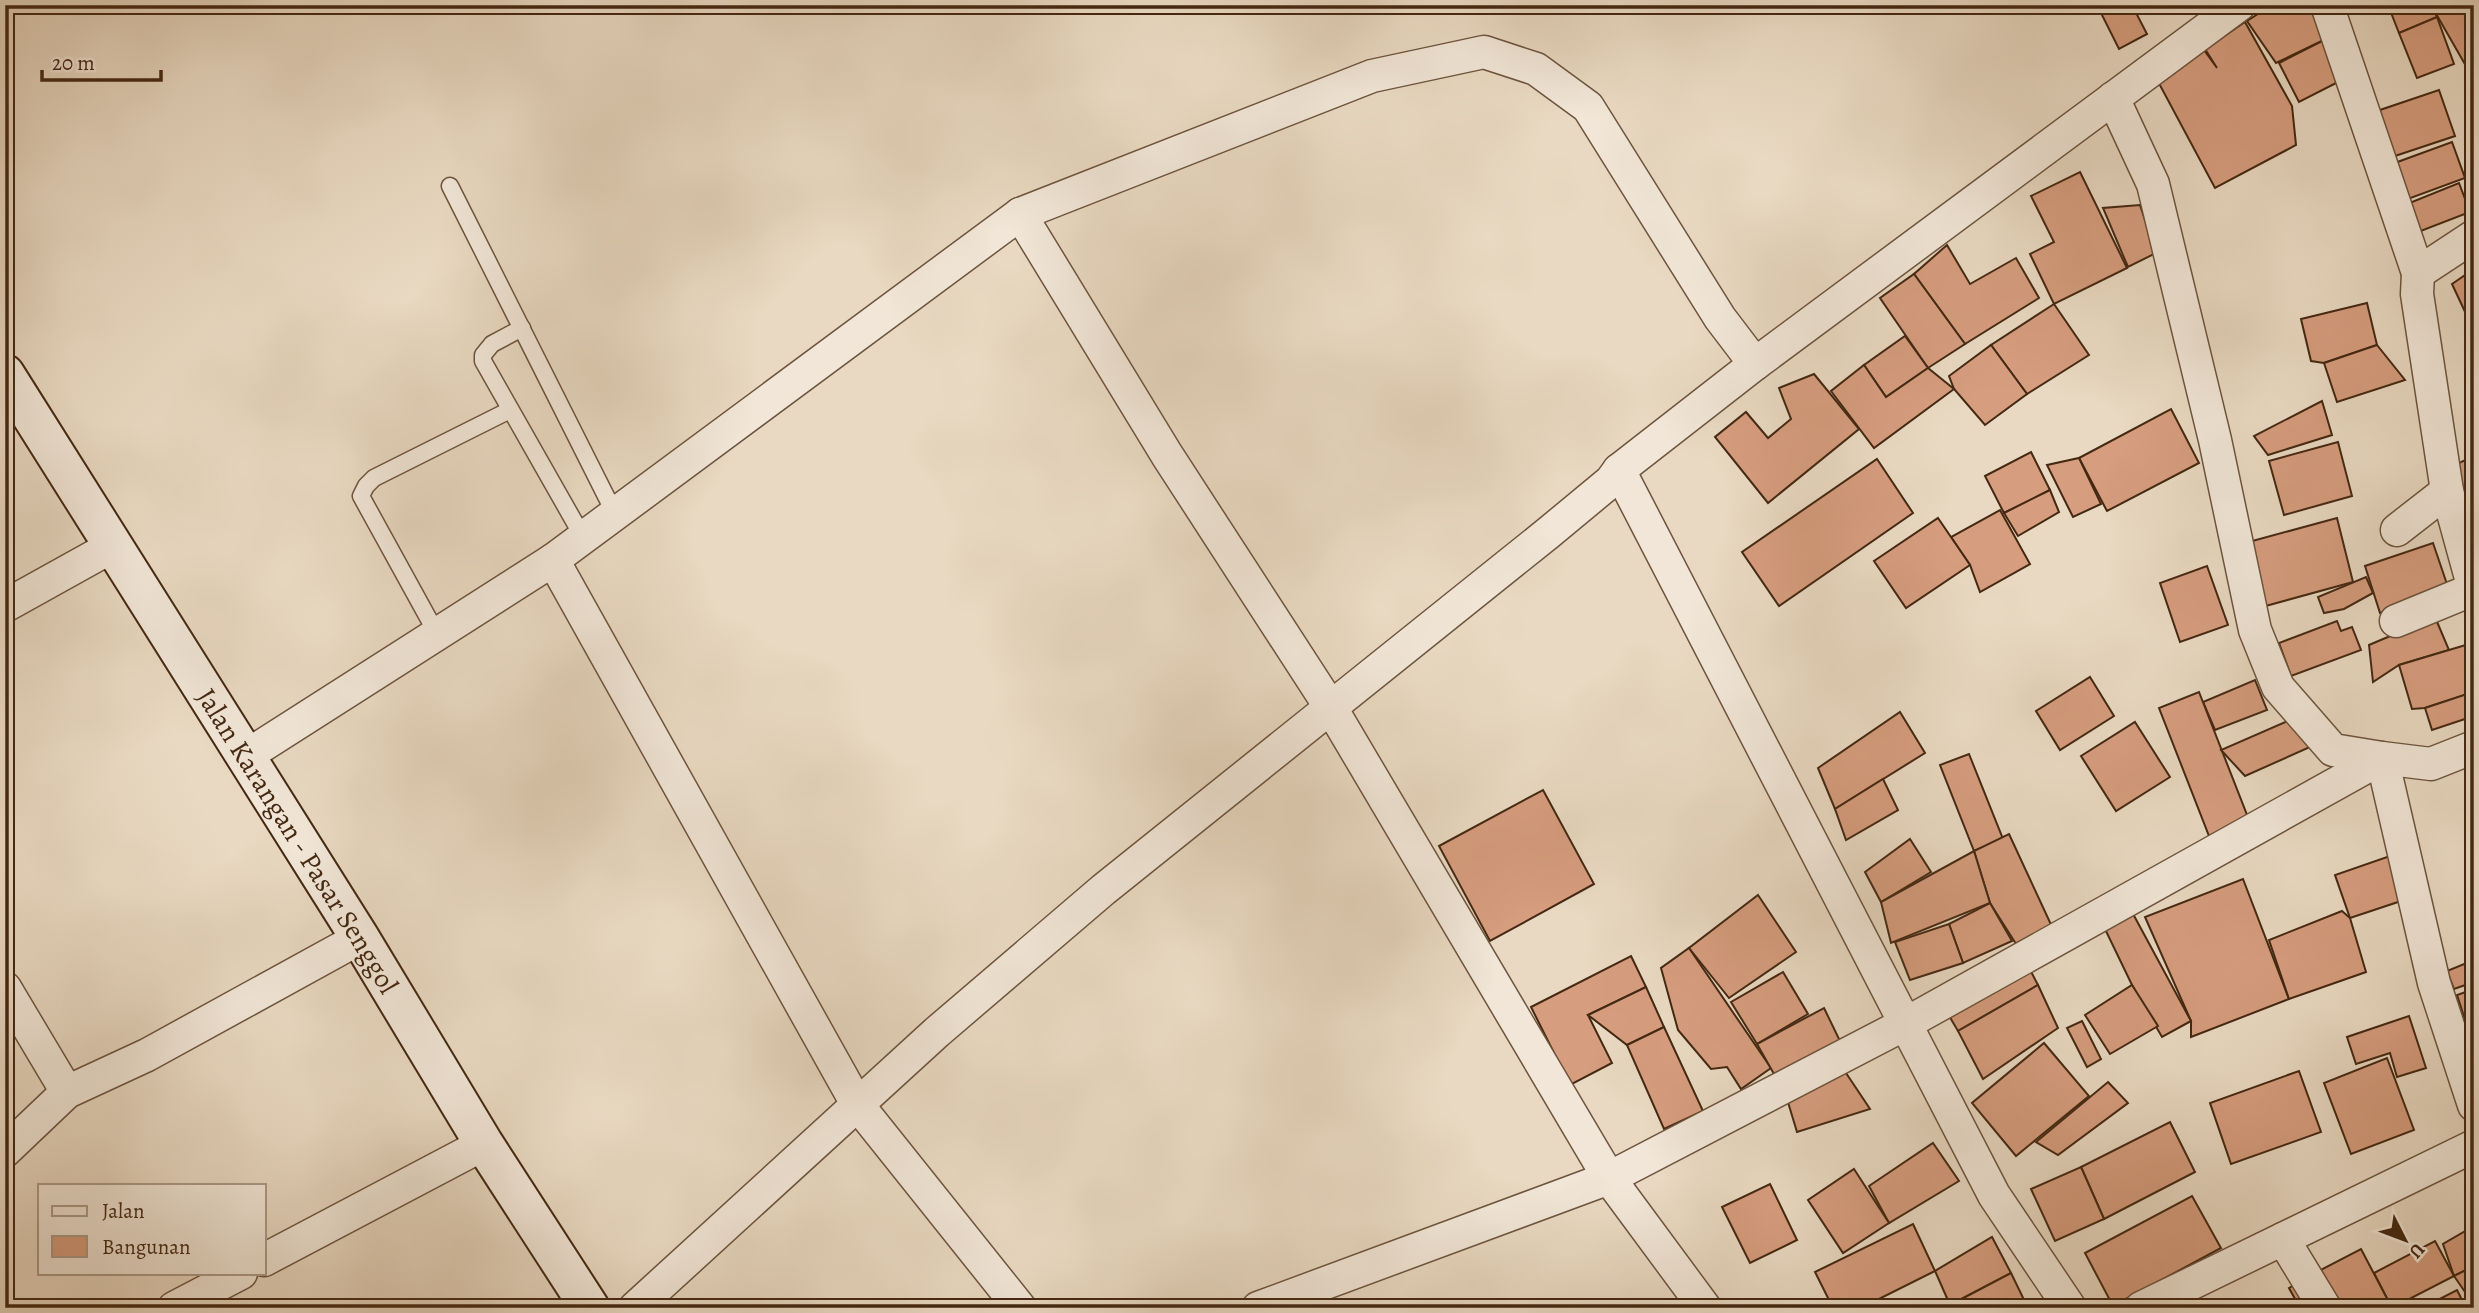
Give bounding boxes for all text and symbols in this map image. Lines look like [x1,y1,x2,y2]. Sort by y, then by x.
scale bar [42,38,161,82]
text: 20 m [52,49,95,77]
street label: Jalan Karangan - Pasar Senggol [187,681,407,1001]
legend [38,1184,266,1274]
text: Jalan [102,1197,144,1225]
north arrow [2370,1204,2440,1274]
text: Bangunan [102,1233,191,1261]
text: U [2403,1237,2431,1264]

